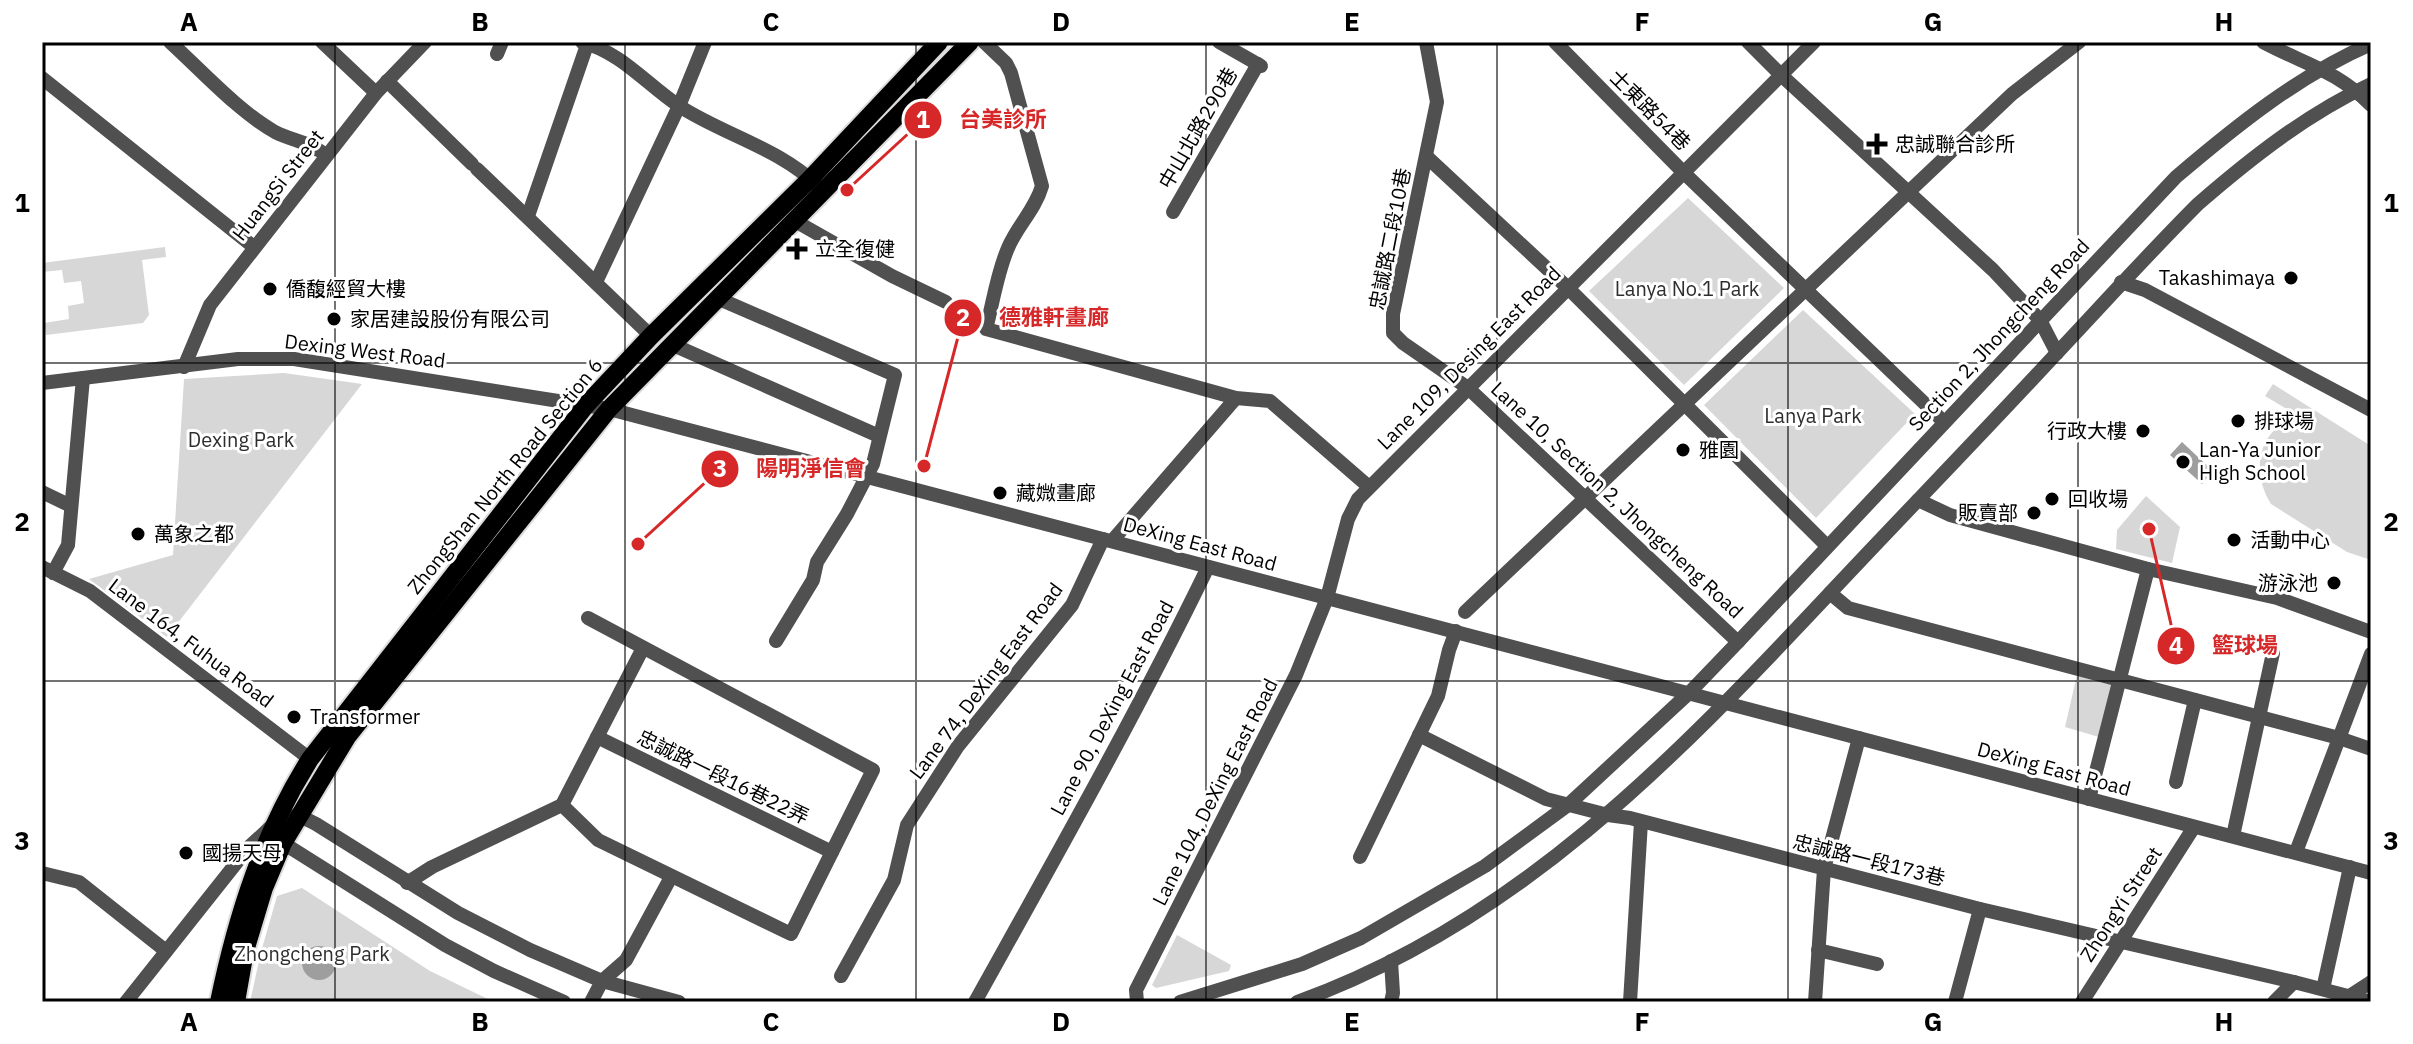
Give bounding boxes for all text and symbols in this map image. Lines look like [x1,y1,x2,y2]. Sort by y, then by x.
text: A [180,4,198,38]
text: B [471,4,489,38]
text: C [763,4,780,38]
text: D [1052,4,1070,38]
text: E [1344,4,1360,38]
text: F [1634,4,1650,38]
text: G [1924,4,1942,38]
text: H [2215,4,2233,38]
street label: 中山北路290巷 [1152,62,1243,193]
street label: 士東路54巷 [1604,63,1697,156]
callout: 台美診所 [903,97,1063,143]
text: 1 [916,103,930,135]
text: 台美診所 [959,104,1047,133]
street label: HuangSi Street [226,123,330,246]
place label: 忠誠聯合診所 [1895,130,2015,157]
marker: 忠誠聯合診所 [1866,133,1888,155]
street label: 忠誠路二段10巷 [1363,166,1416,312]
text: 1 [14,185,30,219]
text: 1 [2383,185,2399,219]
street label: Section 2, Jhongcheng Road [1902,233,2095,437]
place label: 立全復健 [815,235,895,262]
marker: 立全復健 [786,238,808,260]
street label: Lane 109, Desing East Road [1371,260,1566,455]
place label: Takashimaya [2159,264,2275,291]
marker: Takashimaya [2282,269,2300,287]
place label: 僑馥經貿大樓 [286,275,406,302]
park label: Lanya No.1 Park [1615,275,1760,302]
marker: 僑馥經貿大樓 [261,280,279,298]
callout: 德雅軒畫廊 [943,295,1125,341]
text: 2 [956,301,970,333]
text: 德雅軒畫廊 [999,302,1109,331]
place label: 家居建設股份有限公司 [350,305,550,332]
marker: 家居建設股份有限公司 [325,310,343,328]
street label: Dexing West Road [283,327,447,374]
street label: ZhongShan North Road Section 6 [401,352,608,599]
street label: Lane 10, Section 2, Jhongcheng Road [1485,375,1749,624]
park label: Lanya Park [1764,402,1862,429]
place label: 排球場 [2254,407,2314,434]
marker: 排球場 [2229,412,2247,430]
place label: 行政大樓 [2047,417,2127,444]
marker: 行政大樓 [2134,422,2152,440]
park label: Dexing Park [188,426,295,453]
place label: 雅園 [1699,436,1739,463]
place label: Lan-Ya Junior High School [2199,436,2321,486]
marker: 雅園 [1674,441,1692,459]
callout: 陽明淨信會 [700,446,882,492]
text: 3 [713,452,727,484]
text: 陽明淨信會 [756,453,866,482]
marker: Lan-Ya Junior High School [2174,453,2192,471]
place label: 藏媺畫廊 [1016,479,1096,506]
marker: 藏媺畫廊 [991,484,1009,502]
place label: 回收場 [2068,485,2128,512]
marker: 回收場 [2043,490,2061,508]
place label: 販賣部 [1958,499,2018,526]
text: 2 [14,504,30,538]
marker: 販賣部 [2025,504,2043,522]
text: 2 [2383,504,2399,538]
street label: DeXing East Road [1120,510,1280,577]
place label: 萬象之都 [154,520,234,547]
marker: 萬象之都 [129,525,147,543]
place label: 活動中心 [2250,526,2330,553]
marker: 活動中心 [2225,531,2243,549]
place label: 游泳池 [2258,569,2318,596]
street label: Lane 164, Fuhua Road [103,572,279,714]
marker: 游泳池 [2325,574,2343,592]
street label: Lane 74, DeXing East Road [903,577,1068,784]
street label: Lane 90, DeXing East Road [1043,596,1180,820]
callout: 籃球場 [2156,623,2294,669]
text: 4 [2169,629,2183,661]
text: 籃球場 [2212,630,2278,659]
street label: Lane 104, DeXing East Road [1145,674,1284,910]
place label: Transformer [310,703,420,730]
marker: Transformer [285,708,303,726]
street label: 忠誠路一段16巷22弄 [633,723,814,830]
street label: DeXing East Road [1974,735,2134,802]
text: 3 [14,823,30,857]
text: 3 [2383,823,2399,857]
street label: 忠誠路一段173巷 [1790,828,1948,891]
place label: 國揚天母 [202,839,282,866]
street label: ZhongYi Street [2073,841,2168,966]
marker: 國揚天母 [177,844,195,862]
park label: Zhongcheng Park [234,940,390,967]
text: A [180,1004,198,1038]
text: B [471,1004,489,1038]
text: C [763,1004,780,1038]
text: D [1052,1004,1070,1038]
text: E [1344,1004,1360,1038]
text: F [1634,1004,1650,1038]
text: G [1924,1004,1942,1038]
text: H [2215,1004,2233,1038]

